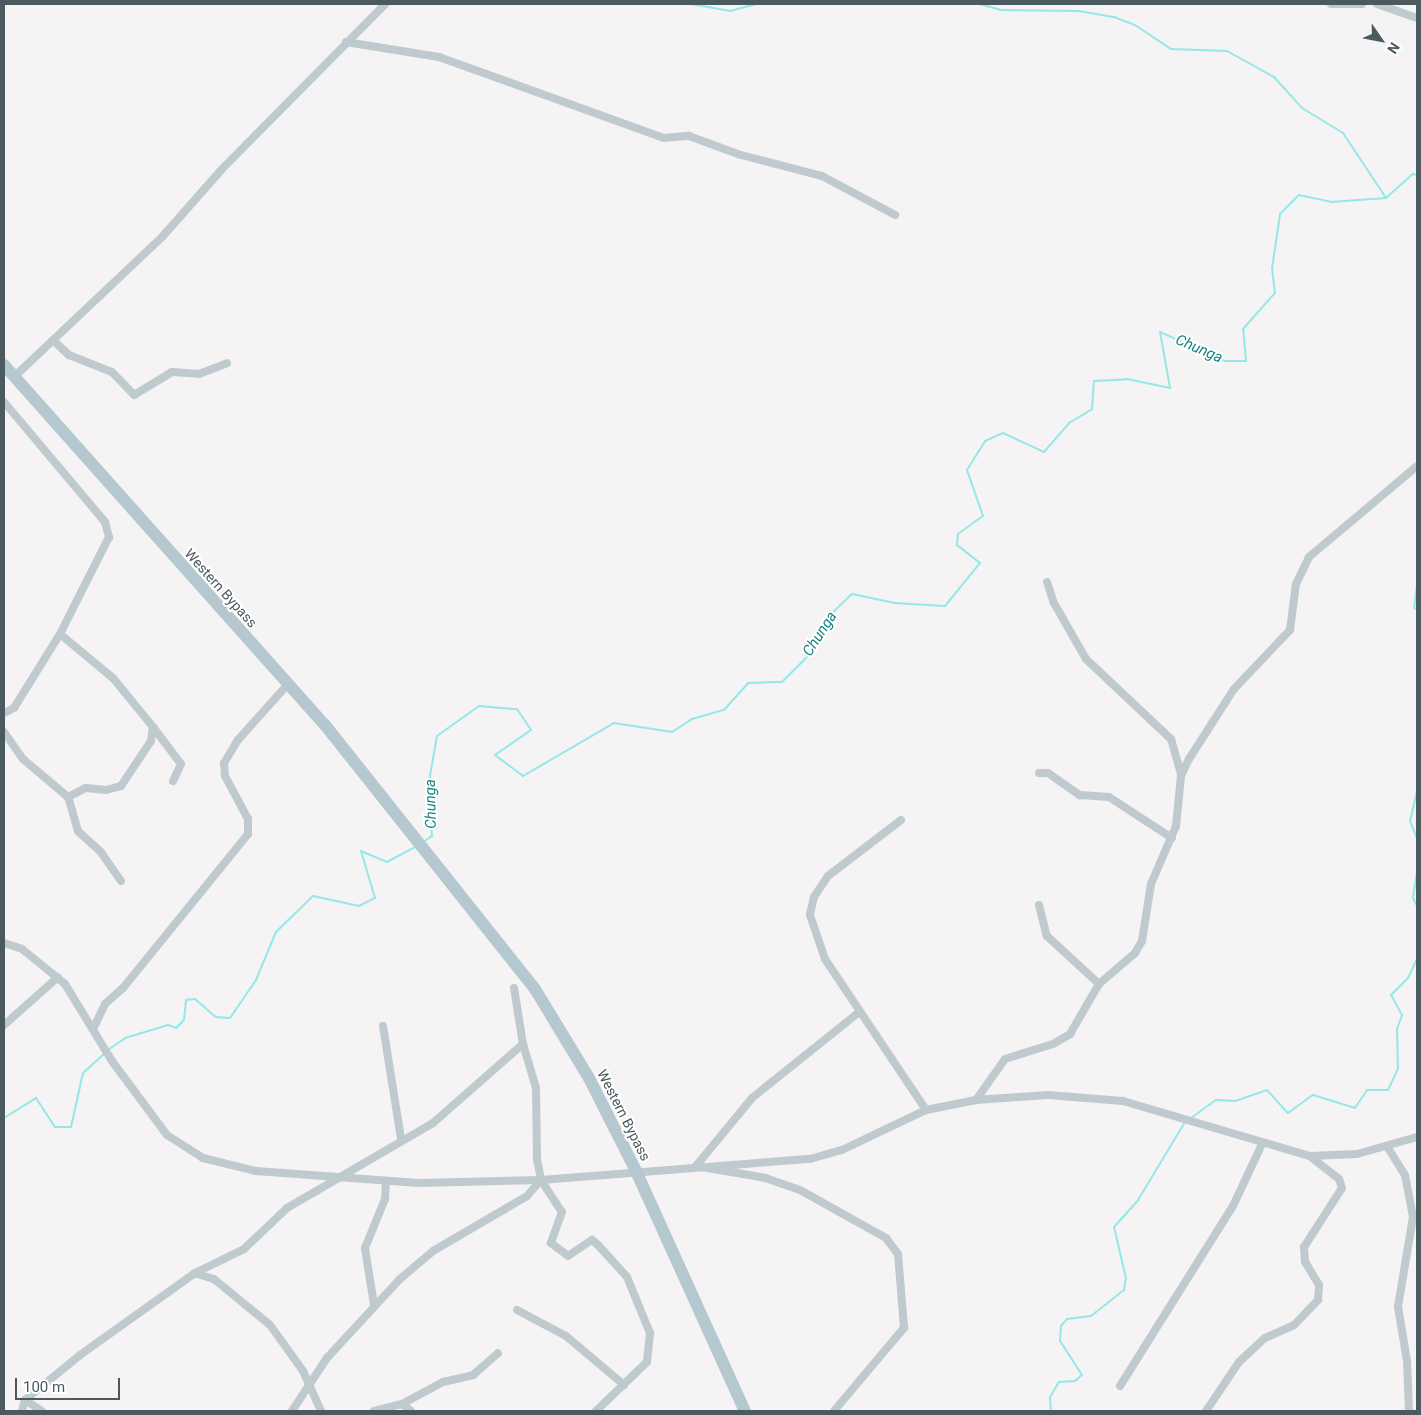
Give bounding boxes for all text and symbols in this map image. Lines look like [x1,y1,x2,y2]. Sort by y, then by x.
north arrow [1356,15,1406,65]
text: N [1384,40,1403,57]
water label: Chunga [1173,331,1225,367]
street label: Western Bypass [181,545,261,631]
water label: Chunga [799,608,841,660]
water label: Chunga [422,779,440,829]
street label: Western Bypass [594,1067,654,1163]
scale bar [18,1368,122,1400]
text: 100 m [23,1378,65,1396]

